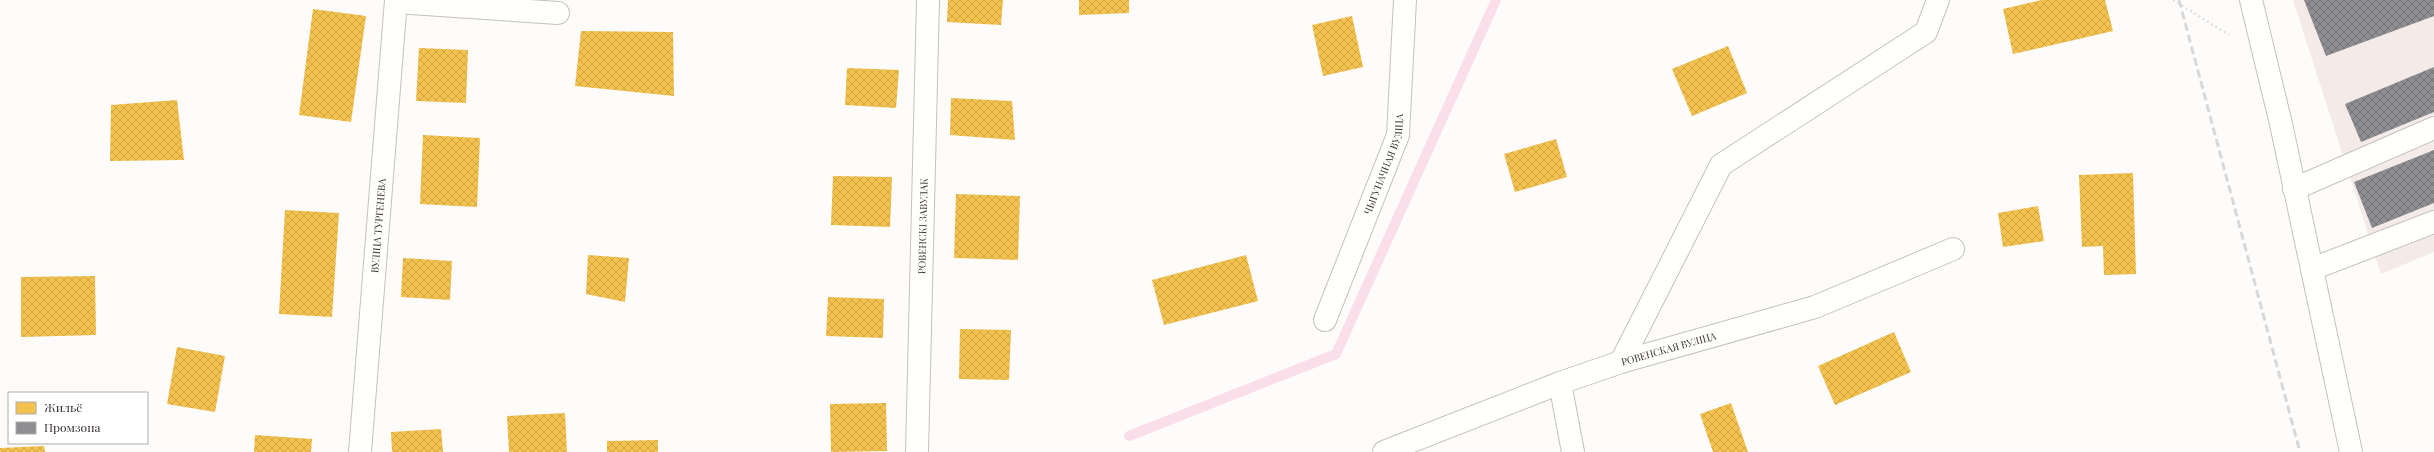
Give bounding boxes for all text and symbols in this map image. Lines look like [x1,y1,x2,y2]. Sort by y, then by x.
street label: ЧЫГУНАЧНАЯ ВУЛІЦА [1360,113,1406,217]
street label: ВУЛІЦА ТУРГЕНЕВА [367,177,389,273]
street label: РОВЕНСКІ ЗАВУЛАК [914,178,931,274]
street label: РОВЕНСКАЯ ВУЛІЦА [1619,328,1718,369]
legend [8,392,148,444]
text: Жильё [44,399,82,415]
text: Промзона [44,419,101,435]

